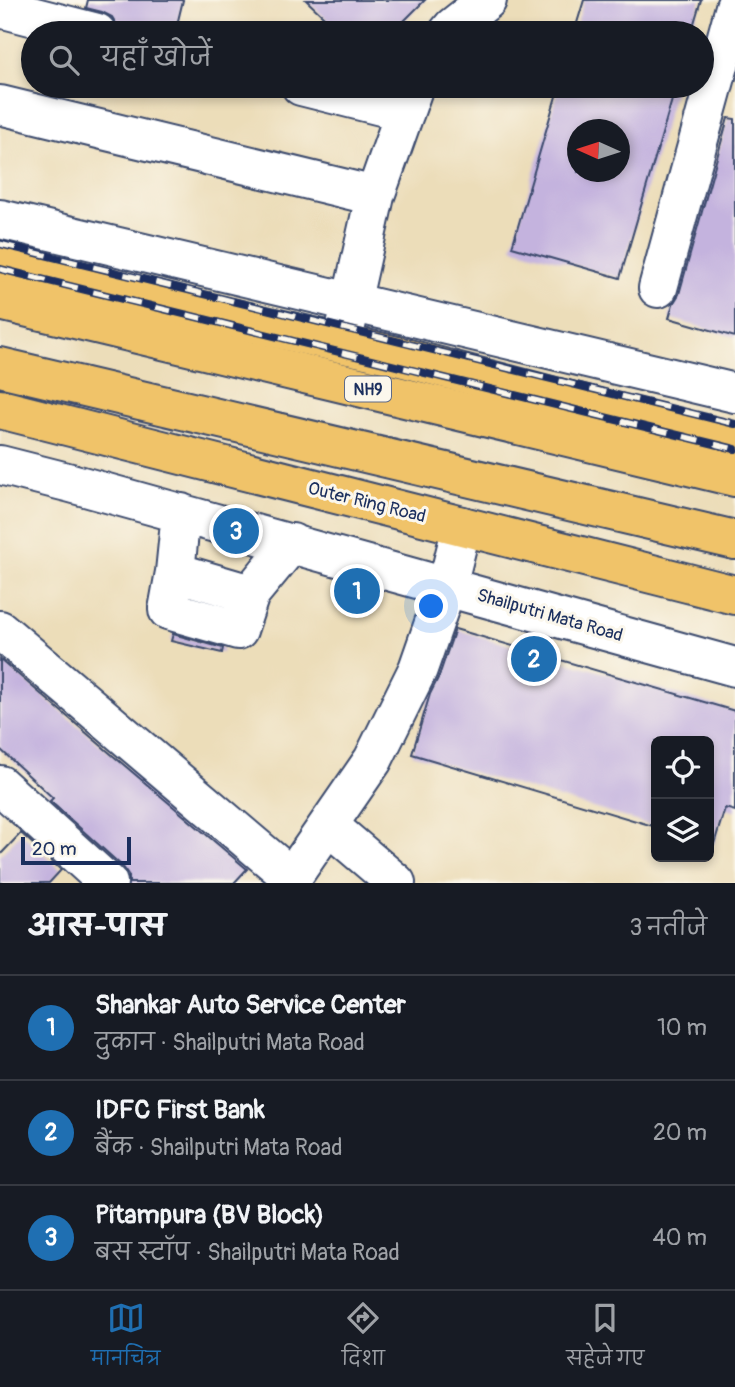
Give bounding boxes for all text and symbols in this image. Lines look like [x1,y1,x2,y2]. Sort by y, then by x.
search box [21,21,714,98]
icon: search [45,41,83,79]
text: यहाँ खोजें [101,42,212,74]
north arrow [567,119,630,182]
road number: NH9 [345,376,391,402]
street label: Outer Ring Road [305,477,428,528]
pin: 3 [213,505,259,557]
pin: 1 [334,565,380,617]
street label: Shailputri Mata Road [474,584,625,647]
your location [414,589,448,623]
pin: 2 [511,633,557,685]
map controls [651,736,714,862]
button: locate [651,736,714,799]
button: layers [651,799,714,862]
scale bar [21,834,131,866]
text: 20 m [32,837,77,861]
text: आस-पास [28,908,166,945]
text: 3 नतीजे [630,913,707,942]
text: Shankar Auto Service Center [95,989,406,1021]
text: 1 [47,1013,56,1042]
text: 10 m [657,1013,707,1042]
text: दुकान · Shailputri Mata Road [95,1028,365,1057]
text: IDFC First Bank [95,1094,265,1126]
text: 2 [45,1118,57,1147]
text: 20 m [653,1118,707,1147]
text: बैंक · Shailputri Mata Road [95,1133,342,1162]
text: Pitampura (BV Block) [95,1199,324,1231]
text: 3 [45,1223,57,1252]
text: 40 m [653,1223,707,1252]
text: बस स्टॉप · Shailputri Mata Road [95,1238,400,1267]
tab: मानचित्र [91,1299,160,1379]
tab: दिशा [342,1299,385,1379]
tab: सहेजे गए [566,1299,644,1379]

